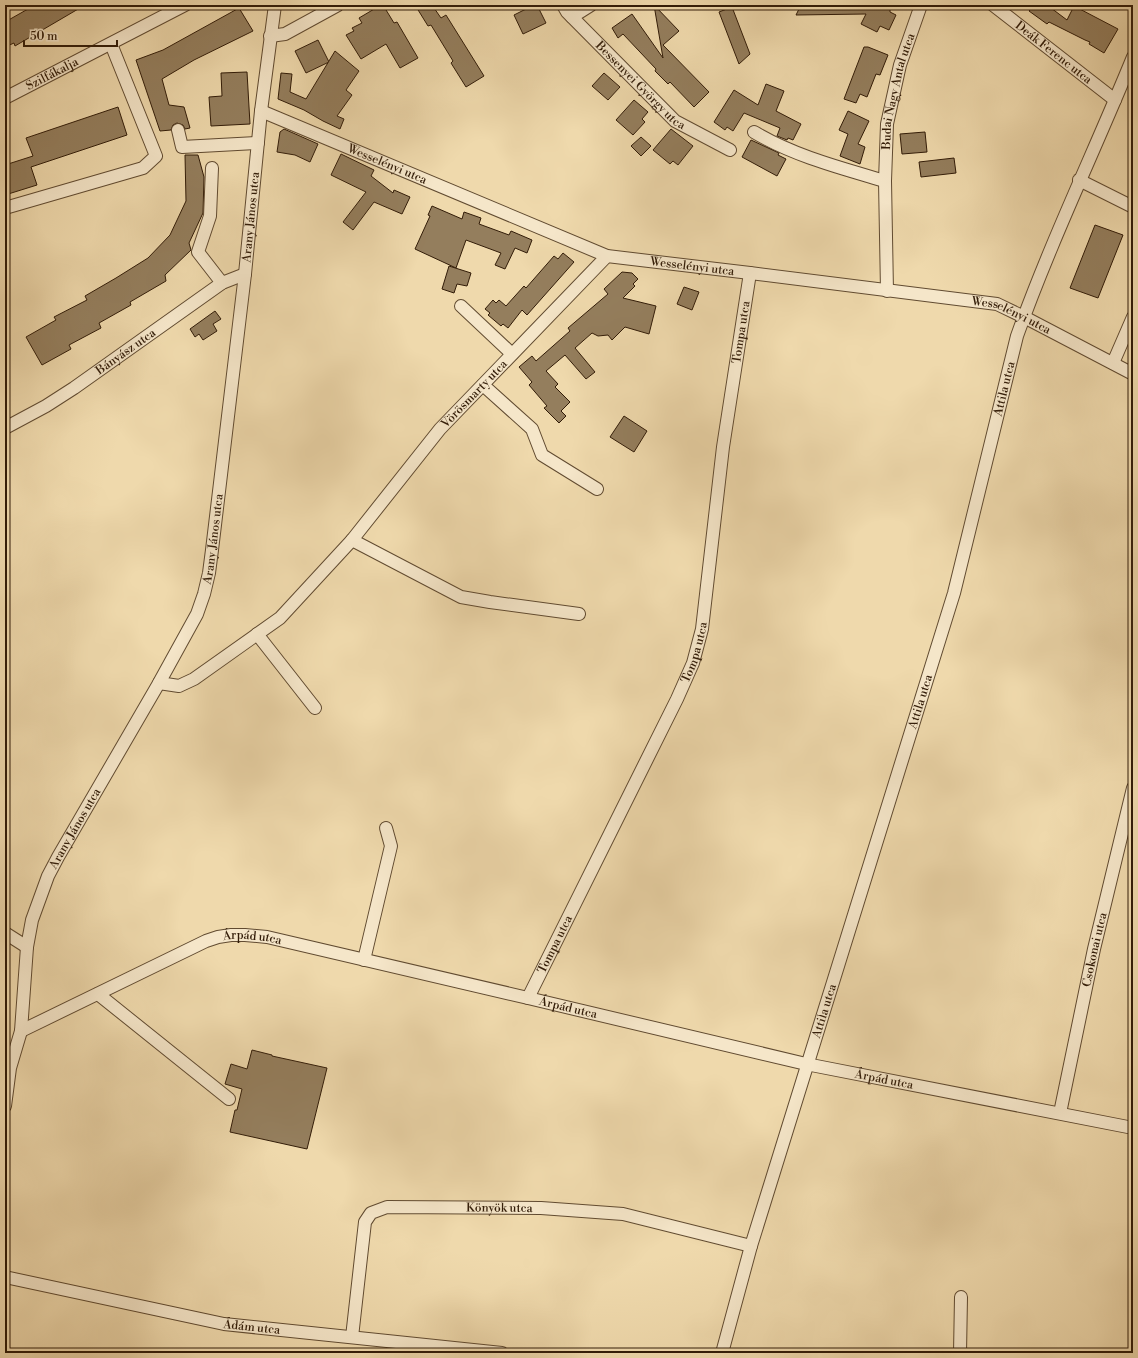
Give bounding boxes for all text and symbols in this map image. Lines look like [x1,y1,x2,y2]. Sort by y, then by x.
street label: Deák Ferenc utca [1012,18,1096,88]
scale bar [24,22,117,48]
text: 50 m [30,29,58,44]
street label: Budai Nagy Antal utca [879,31,919,151]
street label: Bessenyei György utca [591,37,688,133]
street label: Szilfákalja [24,54,82,94]
street label: Wesselényi utca [344,141,430,188]
street label: Arany János utca [239,170,263,264]
street label: Wesselényi utca [648,254,736,279]
street label: Wesselényi utca [970,294,1054,338]
street label: Tompa utca [729,299,754,365]
street label: Bányász utca [92,325,159,379]
street label: Vörösmarty utca [437,356,511,432]
street label: Attila utca [990,359,1019,419]
street label: Arany János utca [199,492,227,587]
street label: Tompa utca [678,620,711,685]
street label: Attila utca [905,672,936,732]
street label: Arany János utca [46,785,105,872]
street label: Csokonai utca [1079,910,1111,988]
street label: Tompa utca [534,912,576,976]
street label: Árpád utca [221,926,284,948]
street label: Attila utca [809,981,840,1041]
street label: Árpád utca [537,992,600,1022]
street label: Árpád utca [853,1065,915,1093]
street label: Könyök utca [466,1201,534,1216]
street label: Ádám utca [222,1315,282,1338]

